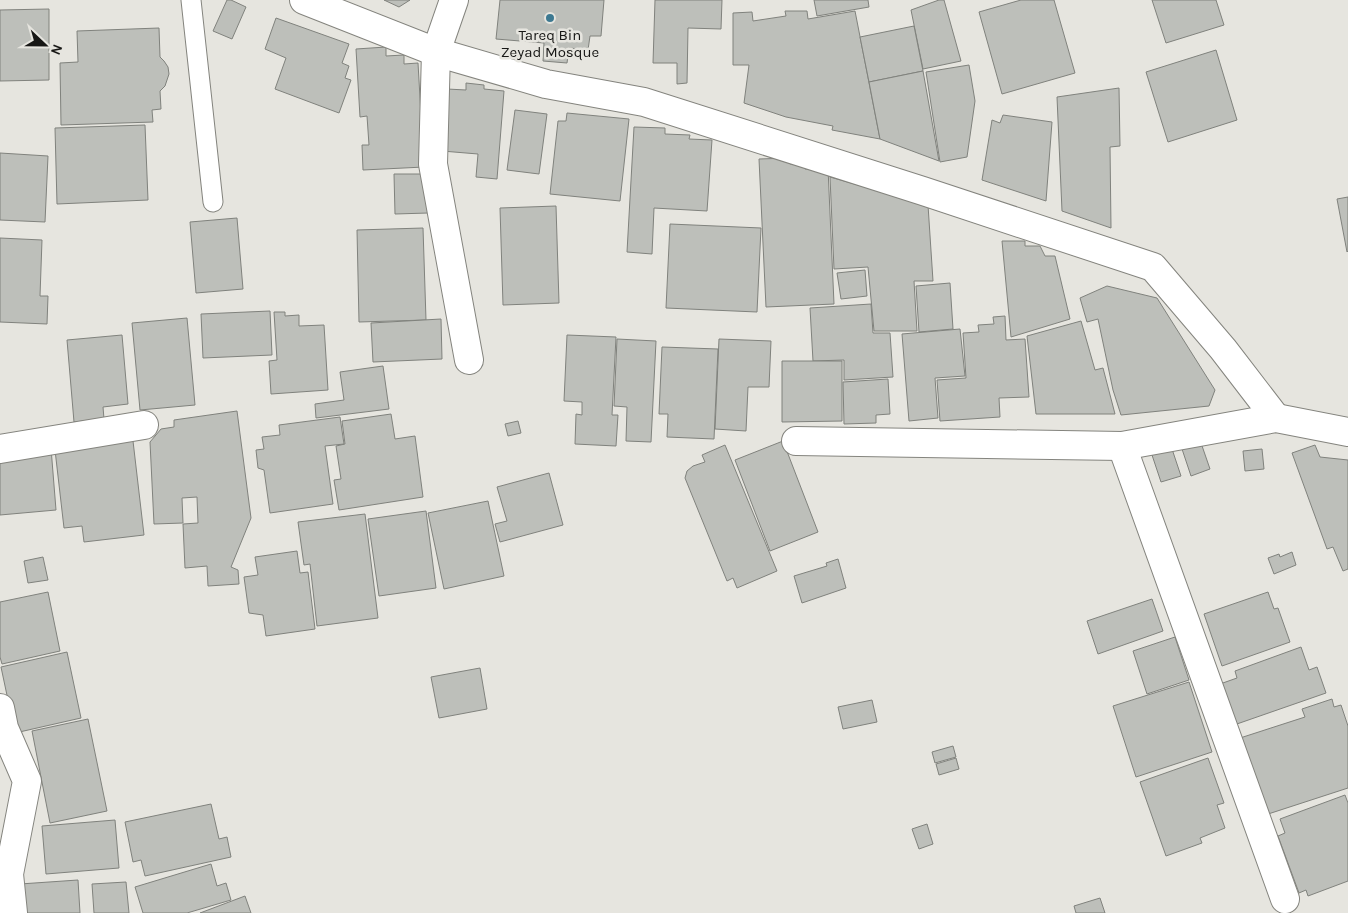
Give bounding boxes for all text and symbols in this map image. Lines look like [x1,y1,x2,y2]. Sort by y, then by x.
marker: Tareq Bin Zeyad Mosque [544,12,556,24]
north arrow [20,20,70,70]
place label: Tareq Bin Zeyad Mosque [501,26,599,61]
text: N [47,42,66,58]

